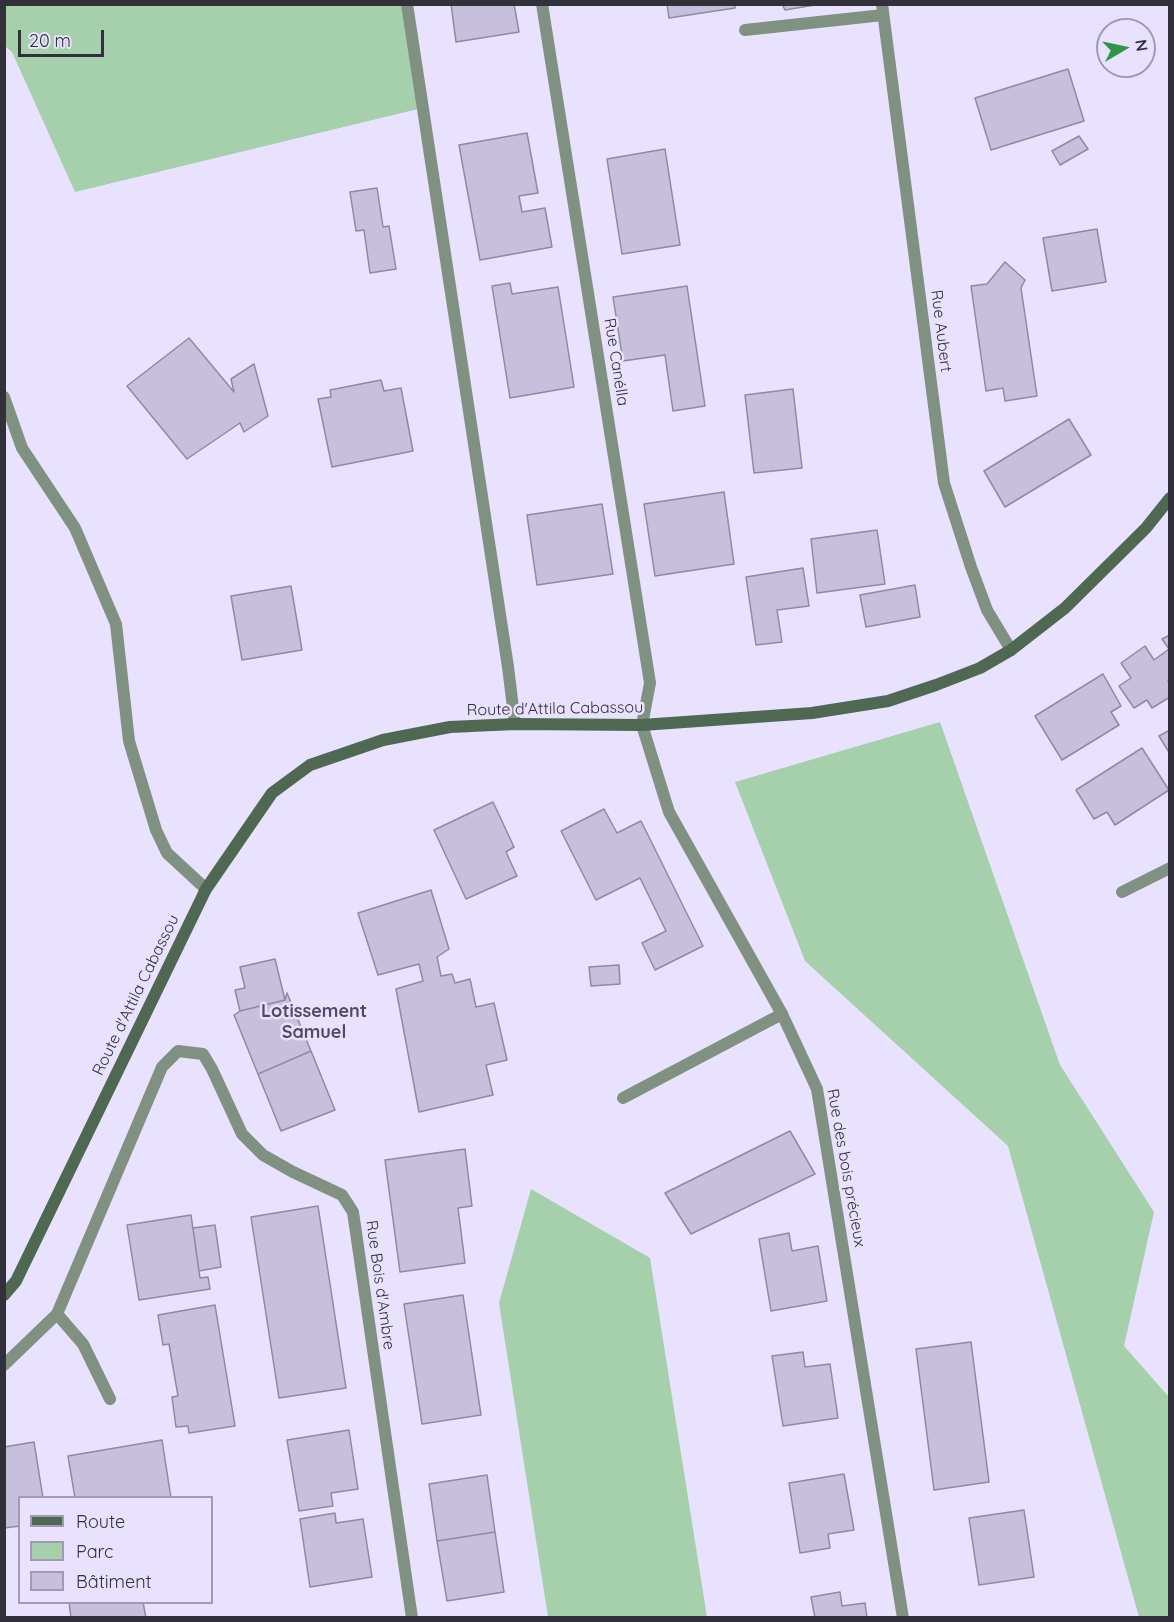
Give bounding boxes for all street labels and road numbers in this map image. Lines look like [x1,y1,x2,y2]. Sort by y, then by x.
street label: Rue Aubert [926,289,956,373]
street label: Rue Canélla [600,317,632,407]
street label: Route d'Attila Cabassou [467,698,643,720]
street label: Route d'Attila Cabassou [89,911,183,1079]
street label: Rue des bois précieux [823,1087,869,1249]
street label: Rue Bois d'Ambre [361,1219,399,1351]

